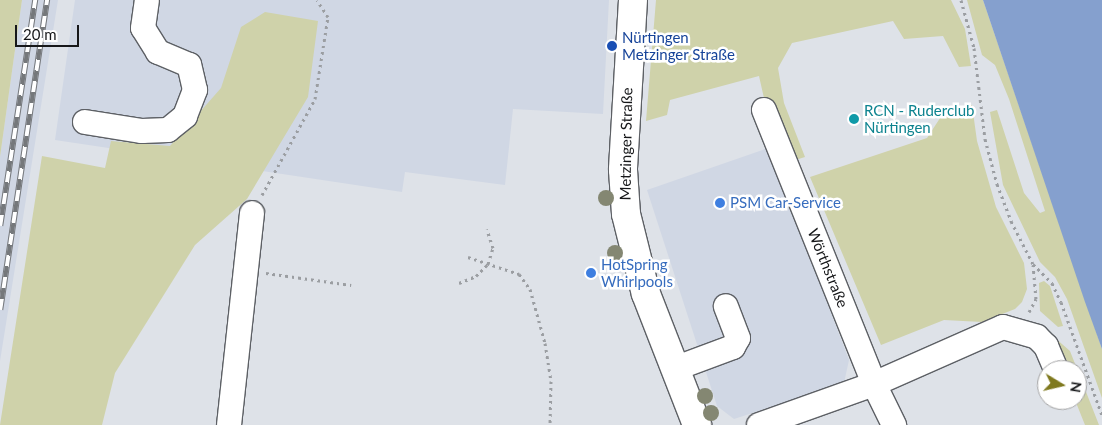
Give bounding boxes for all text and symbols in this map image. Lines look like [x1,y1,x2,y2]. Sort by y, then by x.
scale bar [18,15,81,47]
text: 20 m [23,25,57,43]
place label: Nürtingen Metzinger Straße [622,28,735,63]
marker: Nürtingen Metzinger Straße [606,40,618,52]
street label: Metzinger Straße [616,87,636,201]
place label: RCN - Ruderclub Nürtingen [864,101,974,136]
marker: RCN - Ruderclub Nürtingen [848,113,860,125]
place label: PSM Car-Service [730,194,841,212]
marker: PSM Car-Service [714,197,726,209]
street label: Wörthstraße [804,226,852,310]
place label: HotSpring Whirlpools [601,255,673,290]
marker: HotSpring Whirlpools [585,267,597,279]
north arrow [1037,360,1087,410]
text: N [1067,381,1086,394]

